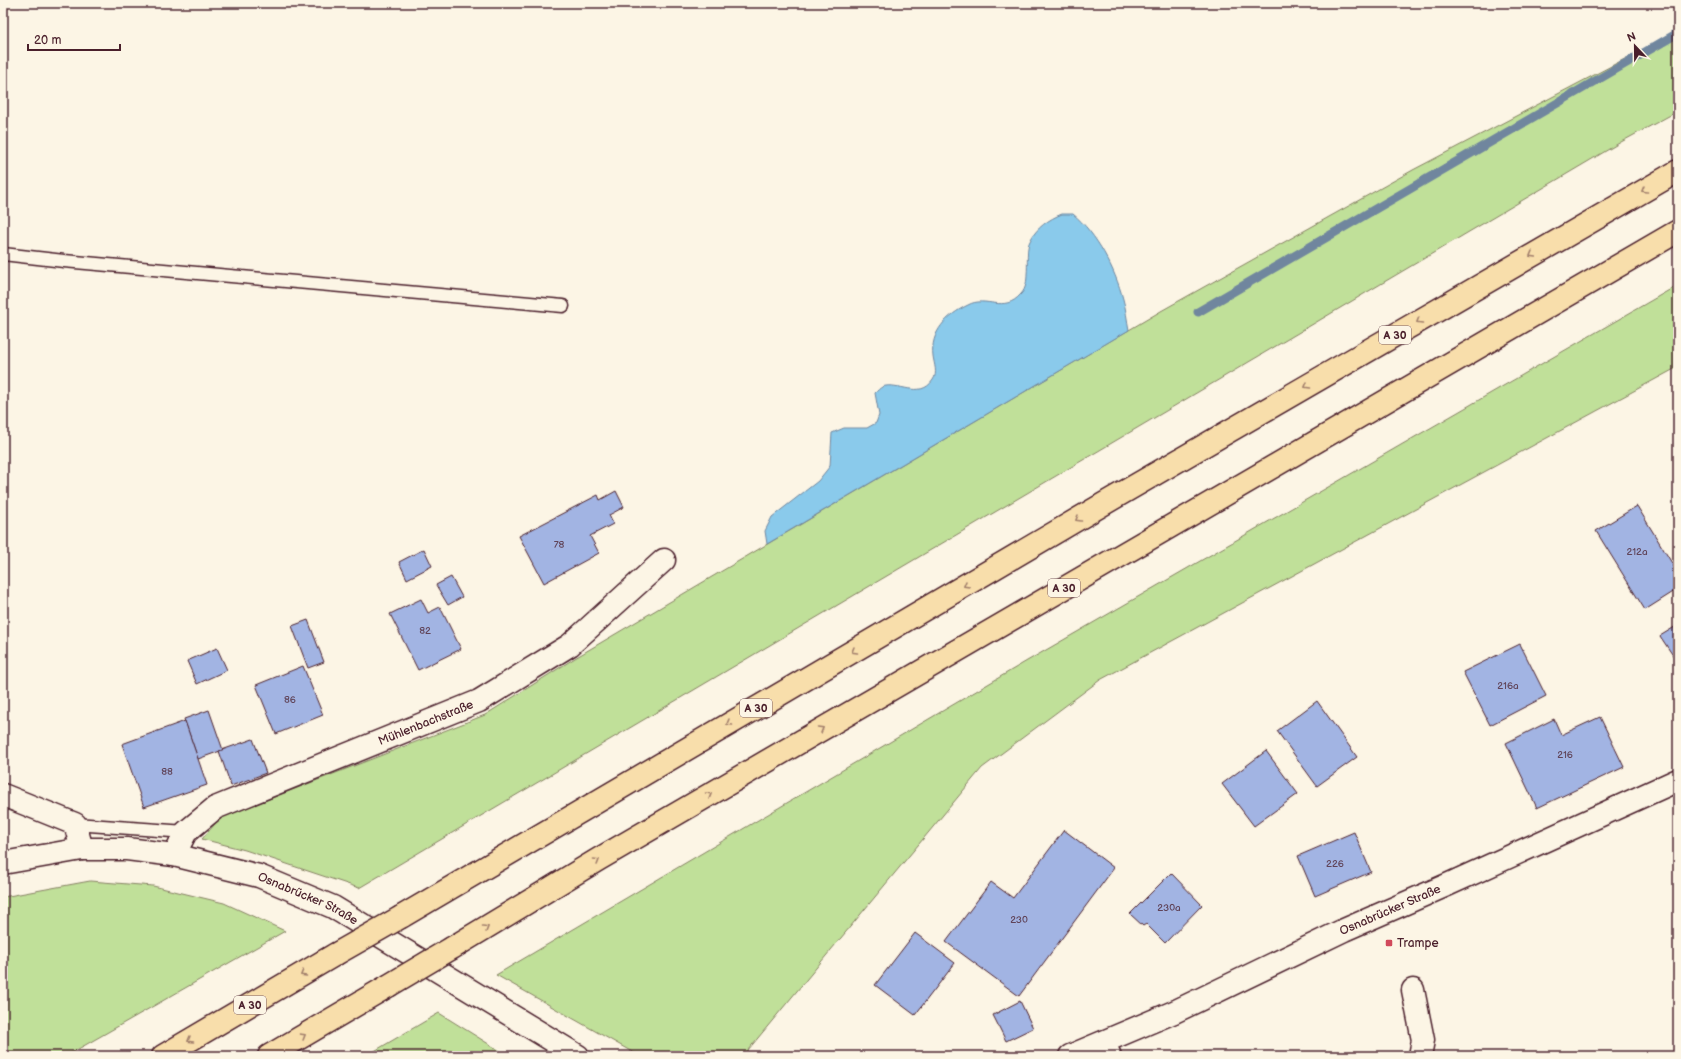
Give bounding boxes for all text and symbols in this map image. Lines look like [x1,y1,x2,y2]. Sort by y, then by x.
scale bar [28,26,120,52]
north arrow [1615,26,1655,66]
text: N [1625,30,1638,45]
text: 20 m [34,33,61,48]
one-way arrow [1641,185,1648,193]
one-way arrow [1529,251,1536,258]
one-way arrow [1416,316,1423,323]
road number: A 30 [1379,326,1411,344]
one-way arrow [1304,381,1311,388]
one-way arrow [1075,515,1082,522]
house number: 78 [554,539,565,551]
house number: 212a [1626,546,1648,558]
road number: A 30 [1048,579,1080,597]
one-way arrow [963,580,970,587]
house number: 82 [419,625,431,637]
one-way arrow [851,646,858,653]
house number: 216a [1497,680,1519,692]
house number: 86 [284,694,296,706]
street label: Mühlenbachstraße [376,697,476,749]
road number: A 30 [740,699,772,717]
one-way arrow [726,719,733,726]
one-way arrow [817,727,824,734]
house number: 216 [1557,749,1573,761]
house number: 88 [161,766,173,778]
one-way arrow [705,792,712,800]
one-way arrow [593,858,600,865]
house number: 226 [1326,858,1344,870]
street label: Osnabrücker Straße [256,869,361,928]
street label: Osnabrücker Straße [1337,881,1443,939]
house number: 230a [1157,902,1181,914]
house number: 230 [1010,914,1028,926]
one-way arrow [482,925,489,933]
place label: Trampe [1397,936,1439,951]
marker: Trampe [1384,938,1394,948]
one-way arrow [300,970,307,977]
road number: A 30 [234,996,266,1014]
one-way arrow [299,1034,306,1041]
one-way arrow [187,1035,194,1042]

